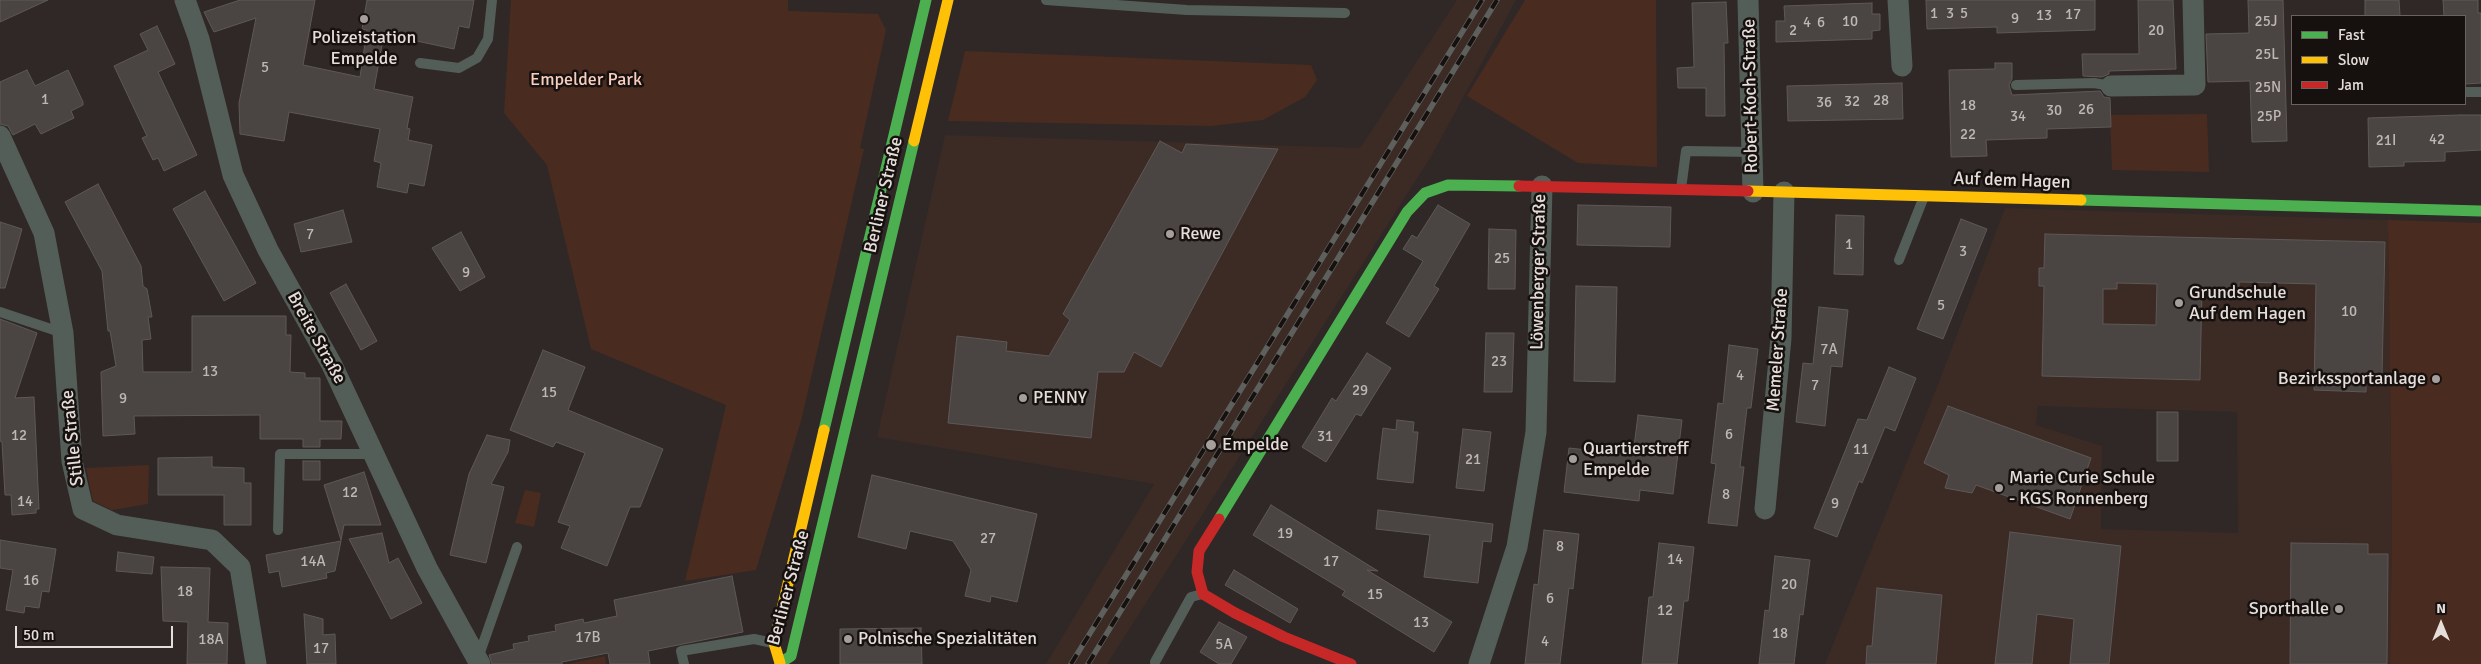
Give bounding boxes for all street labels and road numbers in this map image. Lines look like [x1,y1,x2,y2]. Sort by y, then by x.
street label: Robert-Koch-Straße [1739,19,1763,173]
street label: Berliner Straße [860,135,908,255]
street label: Auf dem Hagen [1953,168,2071,194]
street label: Löwenberger Straße [1527,194,1551,350]
street label: Memeler Straße [1763,287,1793,413]
street label: Breite Straße [282,288,350,388]
street label: Stille Straße [57,389,89,487]
street label: Berliner Straße [763,528,815,648]

